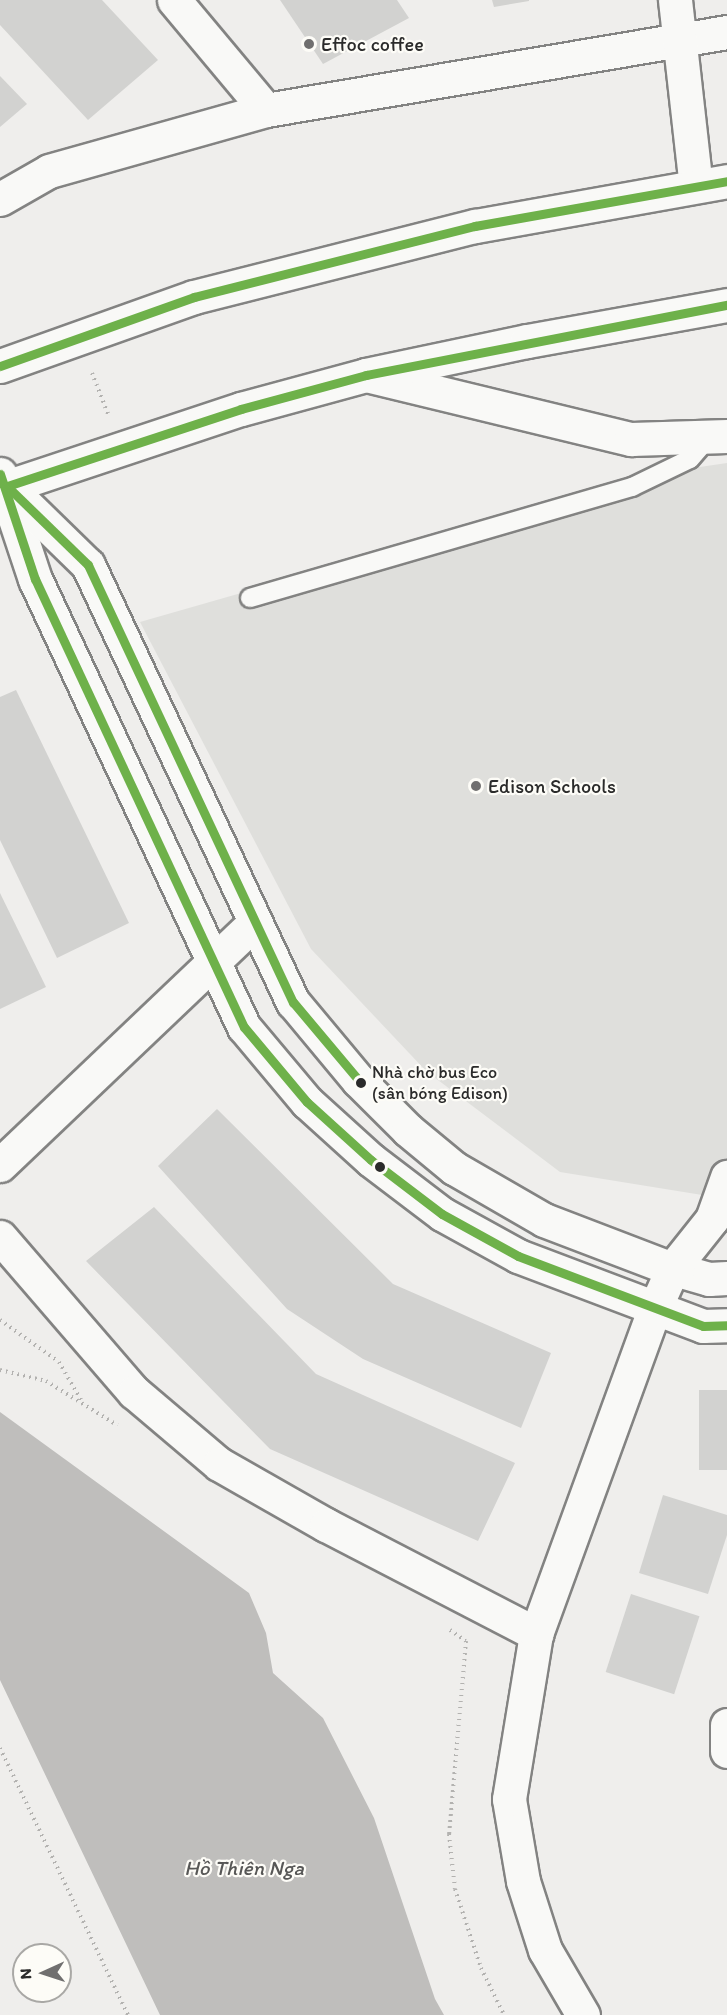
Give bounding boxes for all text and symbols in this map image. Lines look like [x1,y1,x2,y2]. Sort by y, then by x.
place label: Effoc coffee [321,32,424,56]
marker: Effoc coffee [302,37,316,51]
place label: Edison Schools [488,774,616,798]
marker: Edison Schools [469,779,483,793]
place label: Nhà chờ bus Eco (sân bóng Edison) [372,1062,508,1104]
marker: Nhà chờ bus Eco (sân bóng Edison) [355,1077,367,1089]
unlabelled marker [374,1161,386,1173]
water label: Hồ Thiên Nga [184,1855,304,1881]
north arrow [12,1943,72,2003]
text: N [16,1968,35,1980]

